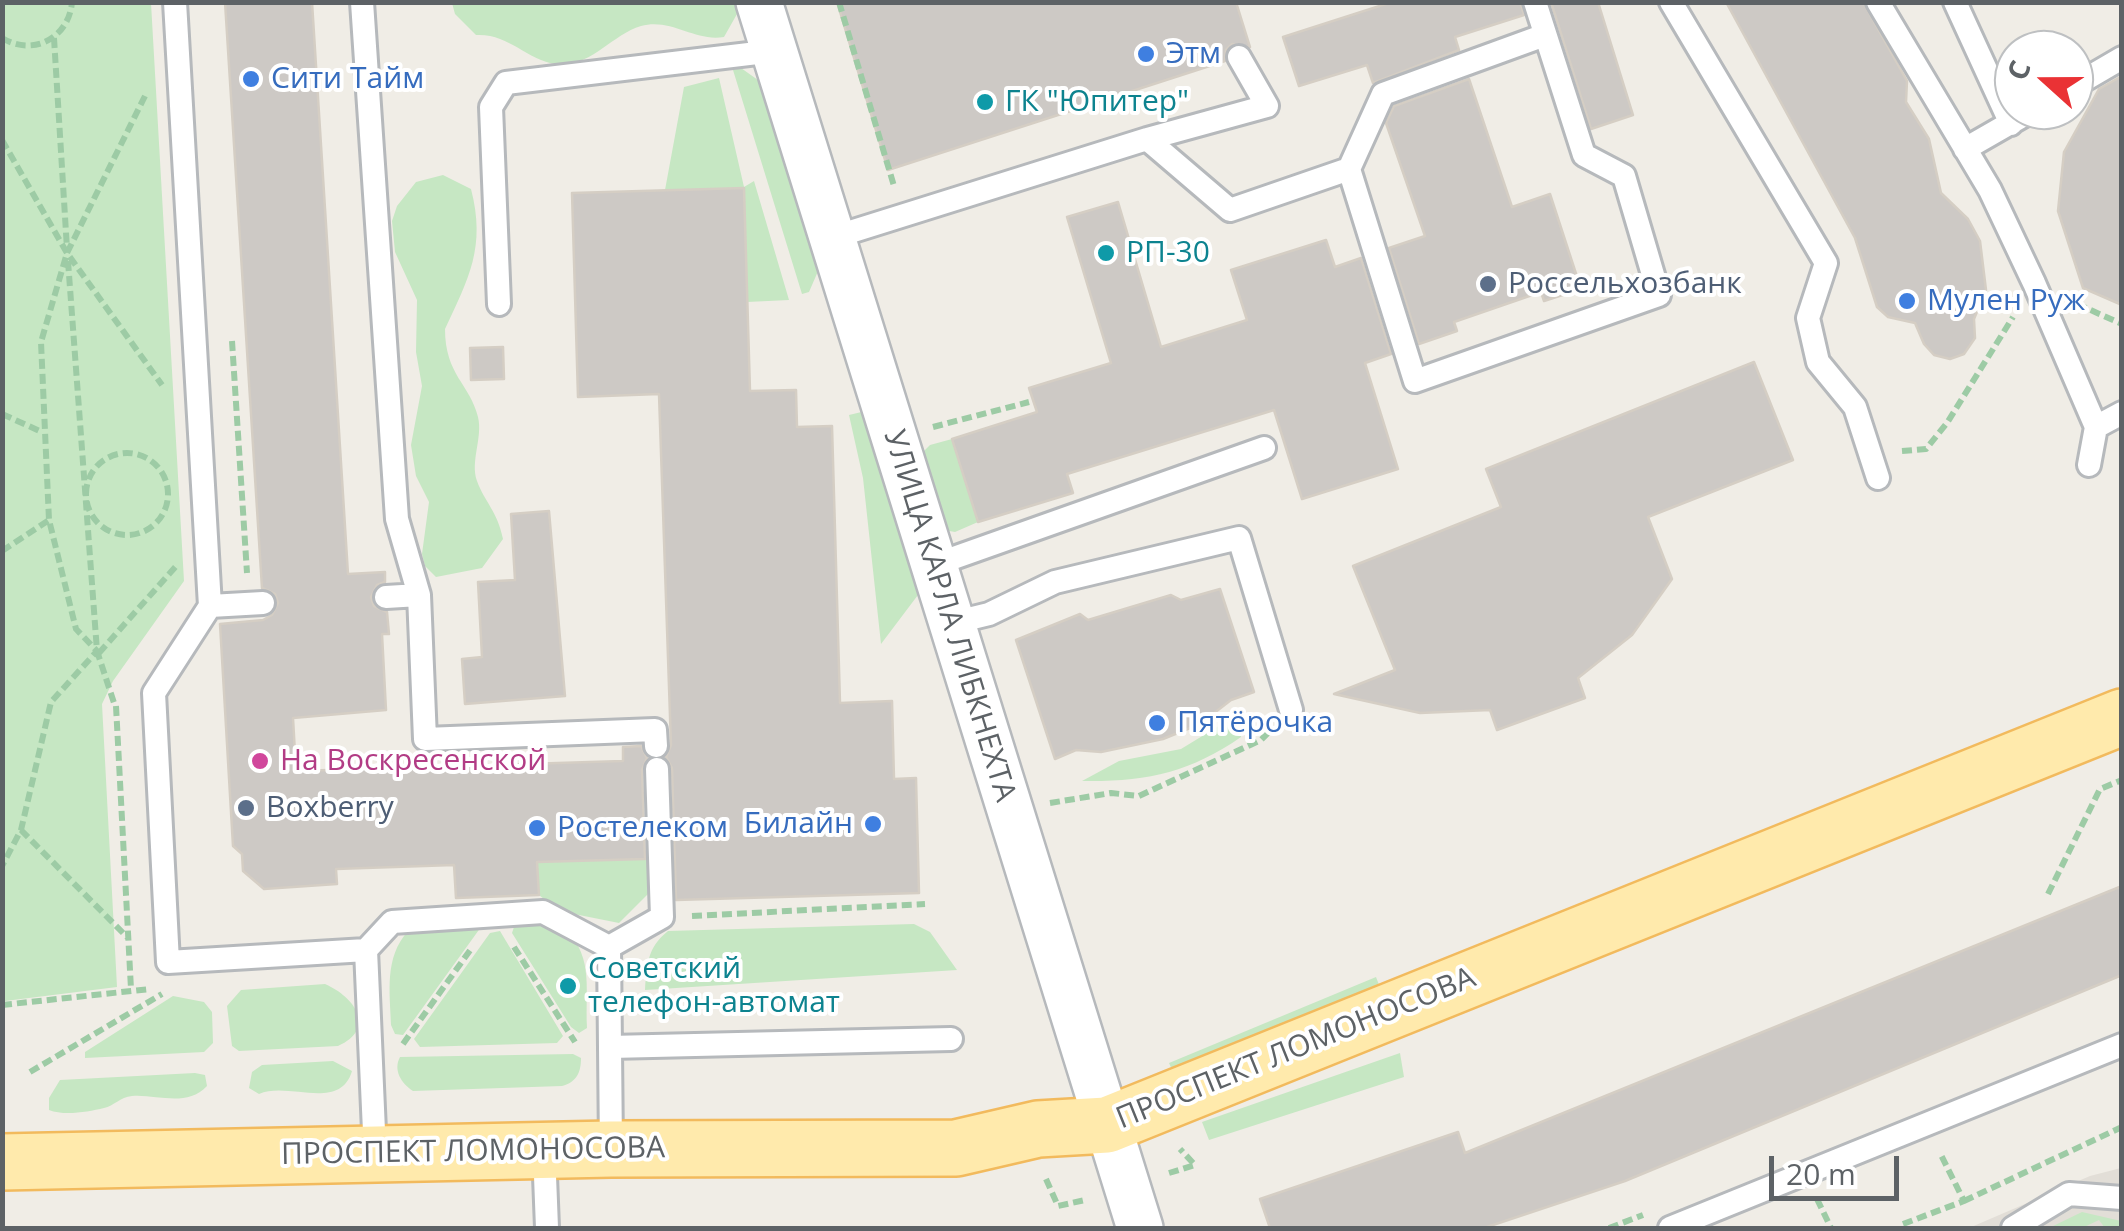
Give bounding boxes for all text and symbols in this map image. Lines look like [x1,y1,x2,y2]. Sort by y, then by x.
north arrow [1994,30,2094,130]
place label: Этм [1166,36,1221,72]
marker: Этм [1135,43,1157,65]
text: С [1997,55,2039,85]
place label: Сити Тайм [271,61,424,97]
marker: Сити Тайм [240,68,262,90]
place label: ГК "Юпитер" [1005,84,1189,120]
marker: ГК "Юпитер" [974,91,996,113]
place label: РП-30 [1126,235,1210,271]
marker: РП-30 [1095,242,1117,264]
place label: Россельхозбанк [1508,266,1742,302]
marker: Россельхозбанк [1477,273,1499,295]
place label: Мулен Руж [1927,283,2085,319]
marker: Мулен Руж [1896,290,1918,312]
street label: УЛИЦА КАРЛА ЛИБКНЕХТА [875,426,1023,806]
place label: Пятёрочка [1177,705,1333,741]
marker: Пятёрочка [1146,712,1168,734]
place label: На Воскресенской [280,743,546,779]
marker: На Воскресенской [249,750,271,772]
place label: Boxberry [266,790,394,826]
marker: Boxberry [235,797,257,819]
place label: Билайн [744,806,853,842]
place label: Ростелеком [557,810,728,846]
marker: Билайн [862,813,884,835]
marker: Ростелеком [526,817,548,839]
place label: Советский телефон-автомат [588,951,840,1022]
street label: ПРОСПЕКТ ЛОМОНОСОВА [1111,960,1481,1138]
marker: Советский телефон-автомат [557,975,579,997]
street label: ПРОСПЕКТ ЛОМОНОСОВА [281,1131,665,1173]
scale bar [1774,1136,1904,1198]
text: 20 m [1786,1153,1856,1194]

